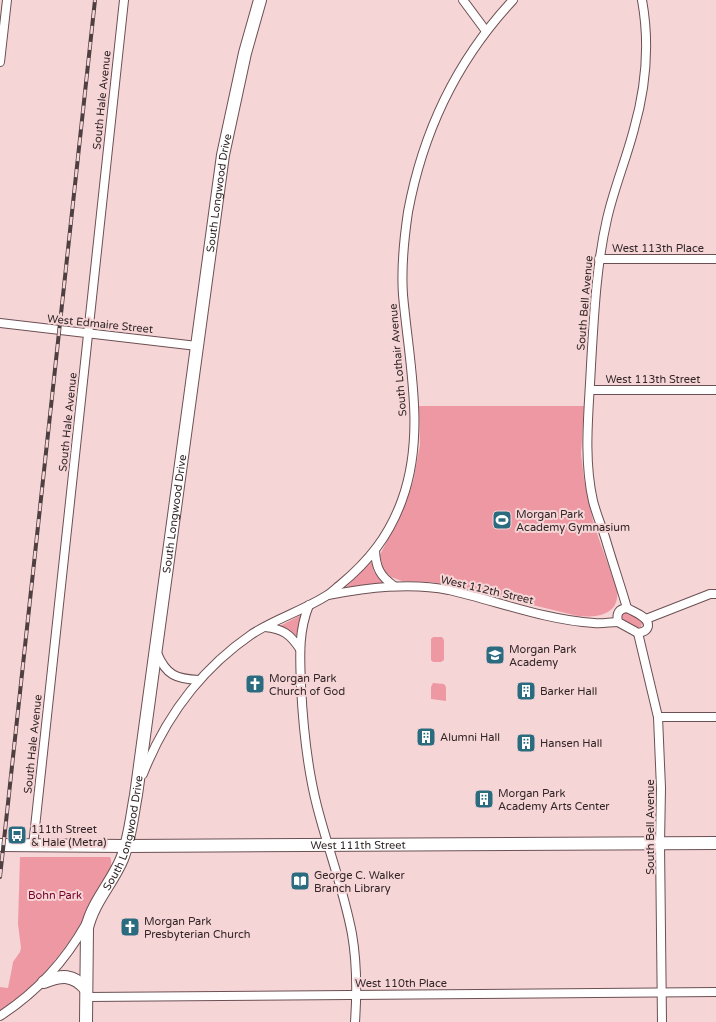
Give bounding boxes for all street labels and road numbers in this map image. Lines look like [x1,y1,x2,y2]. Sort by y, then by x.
street label: South Hale Avenue [90,50,114,150]
street label: South Longwood Drive [203,132,234,253]
street label: West 113th Place [612,242,704,255]
street label: South Bell Avenue [574,255,596,351]
street label: South Lothair Avenue [387,303,409,417]
street label: West Edmaire Street [46,312,154,336]
street label: South Hale Avenue [56,372,80,472]
street label: West 113th Street [605,373,701,386]
street label: South Longwood Drive [160,454,189,574]
street label: West 112th Street [439,573,535,607]
street label: South Hale Avenue [21,694,45,794]
street label: South Longwood Drive [100,775,145,893]
street label: South Bell Avenue [644,779,657,875]
street label: West 111th Street [310,838,406,852]
street label: West 110th Place [355,977,447,990]

